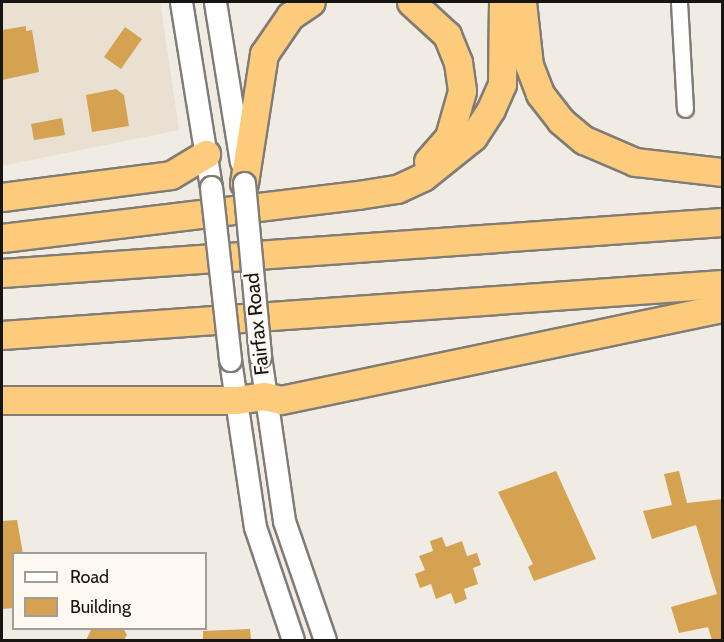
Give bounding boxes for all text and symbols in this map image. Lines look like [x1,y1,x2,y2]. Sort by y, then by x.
street label: Fairfax Road [240,272,274,376]
legend [12,552,207,630]
text: Road [70,566,109,588]
text: Building [70,596,131,618]

